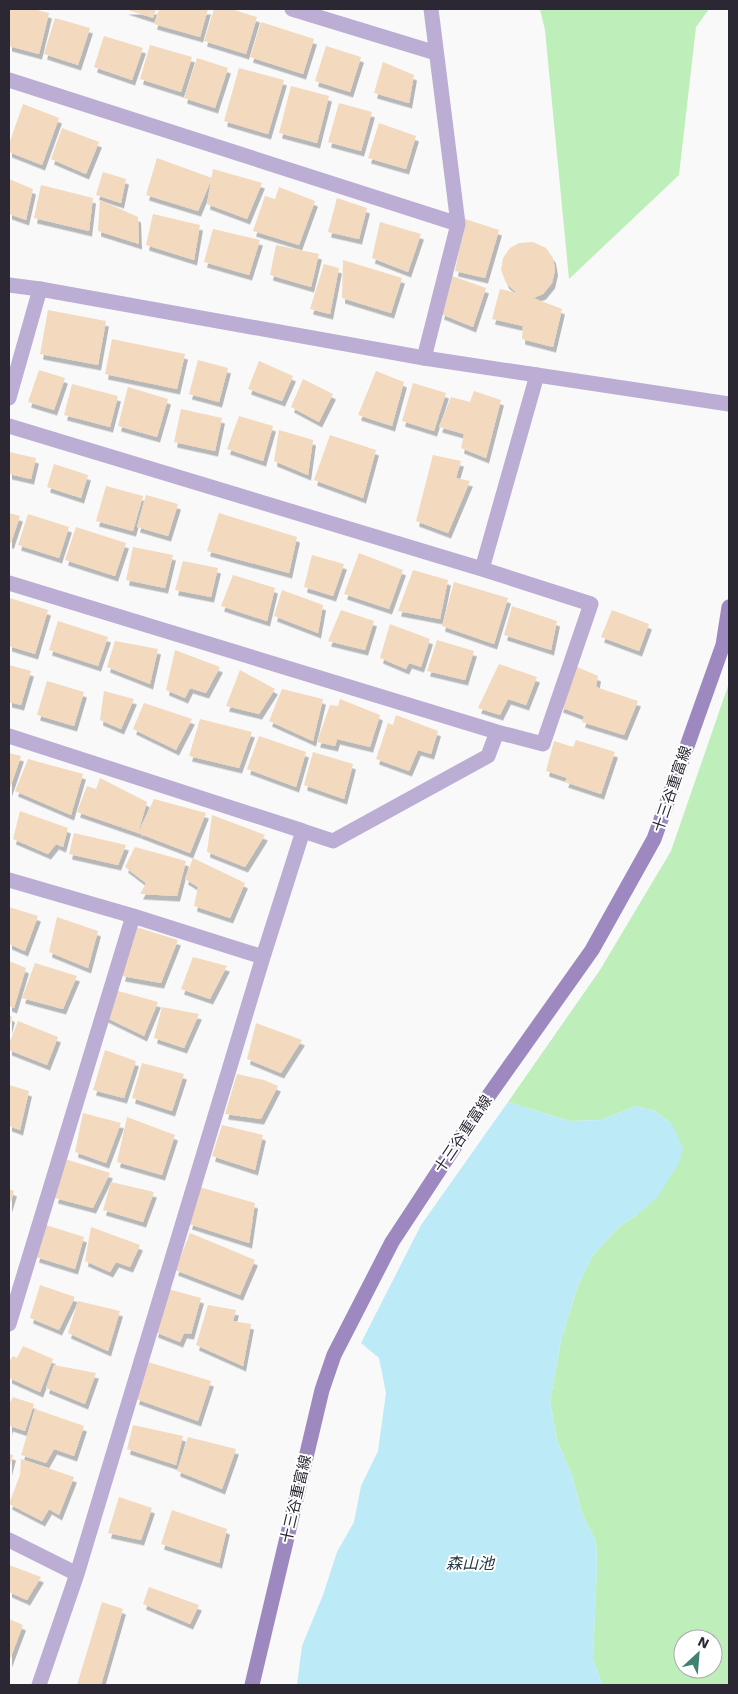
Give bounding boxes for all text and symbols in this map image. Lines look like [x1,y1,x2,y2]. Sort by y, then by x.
street label: 十三谷重富線 [649,744,695,834]
street label: 十三谷重富線 [430,1092,496,1176]
street label: 十三谷重富線 [277,1453,315,1545]
water label: 森山池 [446,1554,496,1573]
north arrow [673,1629,723,1679]
text: N [696,1633,712,1652]

